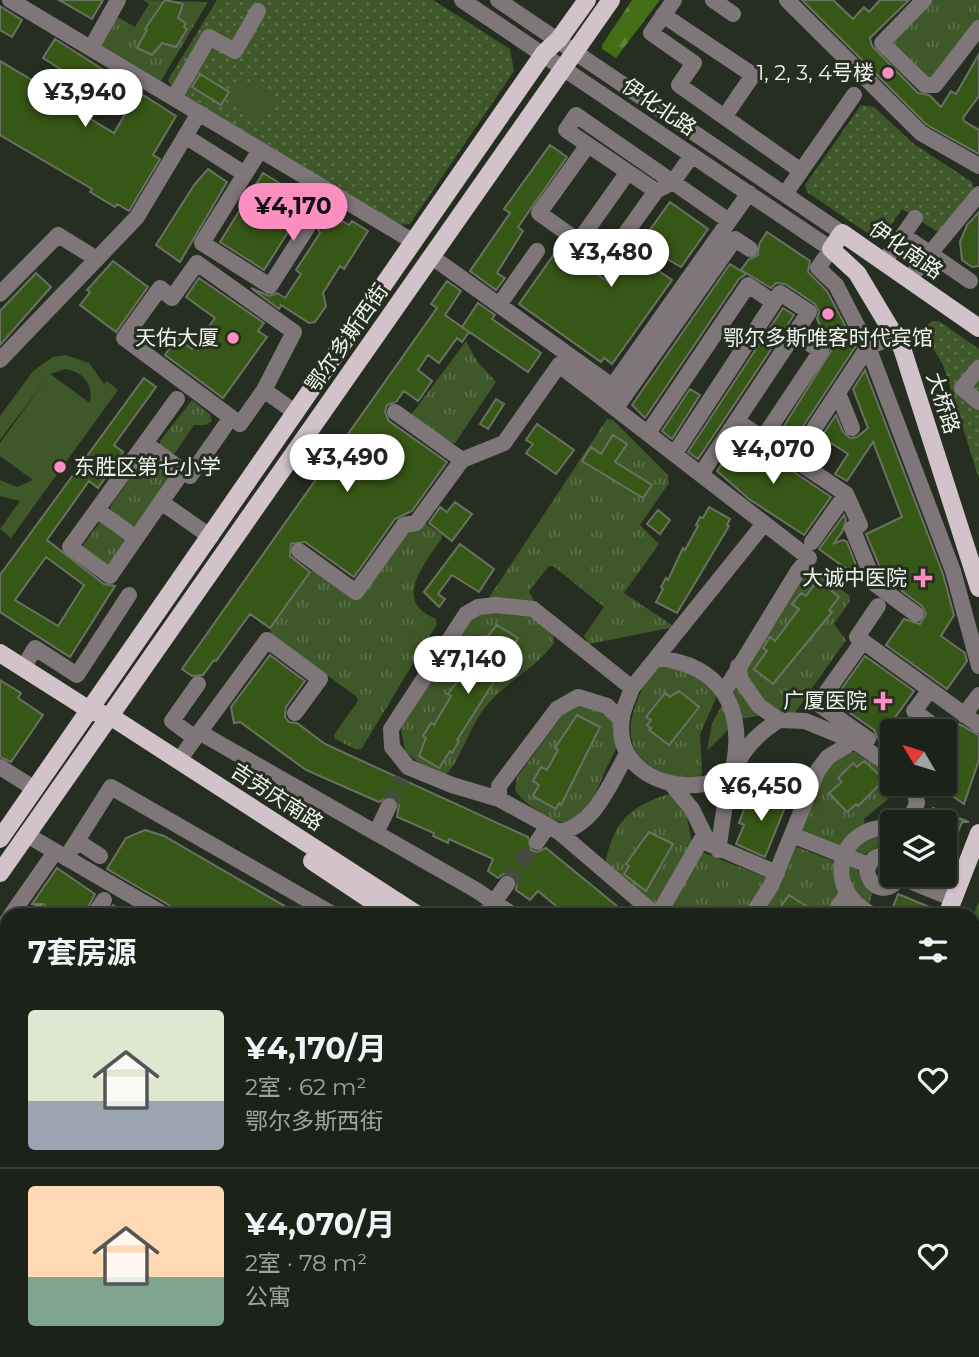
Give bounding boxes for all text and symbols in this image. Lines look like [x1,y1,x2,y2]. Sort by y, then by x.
place label: 1, 2, 3, 4号楼 [757,60,874,85]
marker: 1, 2, 3, 4号楼 [880,65,896,81]
pin: ¥3,940 [28,69,142,129]
street label: 伊化北路 [617,73,701,140]
text: ¥3,940 [44,78,126,106]
pin: ¥4,170 [236,184,350,243]
text: ¥4,170 [254,192,332,220]
street label: 伊化南路 [865,215,948,284]
pin: ¥3,480 [554,230,668,289]
text: ¥3,480 [569,238,653,266]
street label: 鄂尔多斯西街 [300,279,393,396]
marker: 鄂尔多斯唯客时代宾馆 [820,306,836,322]
place label: 天佑大厦 [135,325,219,350]
place label: 鄂尔多斯唯客时代宾馆 [723,325,933,350]
marker: 天佑大厦 [225,330,241,346]
street label: 大桥路 [922,369,965,437]
pin: ¥4,070 [716,426,830,486]
pin: ¥3,490 [290,434,404,494]
text: ¥4,070 [731,435,815,463]
text: ¥3,490 [306,443,388,471]
place label: 东胜区第七小学 [74,454,221,479]
marker: 东胜区第七小学 [52,459,68,475]
place label: 大诚中医院 [802,565,907,590]
marker: 大诚中医院 [913,568,933,588]
pin: ¥7,140 [411,636,525,696]
text: ¥7,140 [430,645,506,673]
place label: 广厦医院 [783,688,867,713]
marker: 广厦医院 [873,691,893,711]
north arrow [880,719,957,796]
map controls [880,719,957,887]
street label: 吉劳庆南路 [226,758,328,836]
pin: ¥6,450 [704,764,818,823]
text: ¥6,450 [720,772,802,800]
button: layers [880,810,957,887]
icon: filters [914,931,952,969]
text: 7套房源 [28,934,137,971]
text: ¥4,170/月 [245,1030,387,1067]
icon: home [84,1038,168,1122]
icon: heart [914,1061,952,1099]
text: 2室 · 62 m² [245,1073,366,1101]
text: 鄂尔多斯西街 [245,1107,383,1135]
text: ¥4,070/月 [245,1206,395,1243]
icon: home [84,1214,168,1298]
icon: heart [914,1237,952,1275]
text: 2室 · 78 m² [245,1249,367,1277]
text: 公寓 [245,1283,291,1311]

